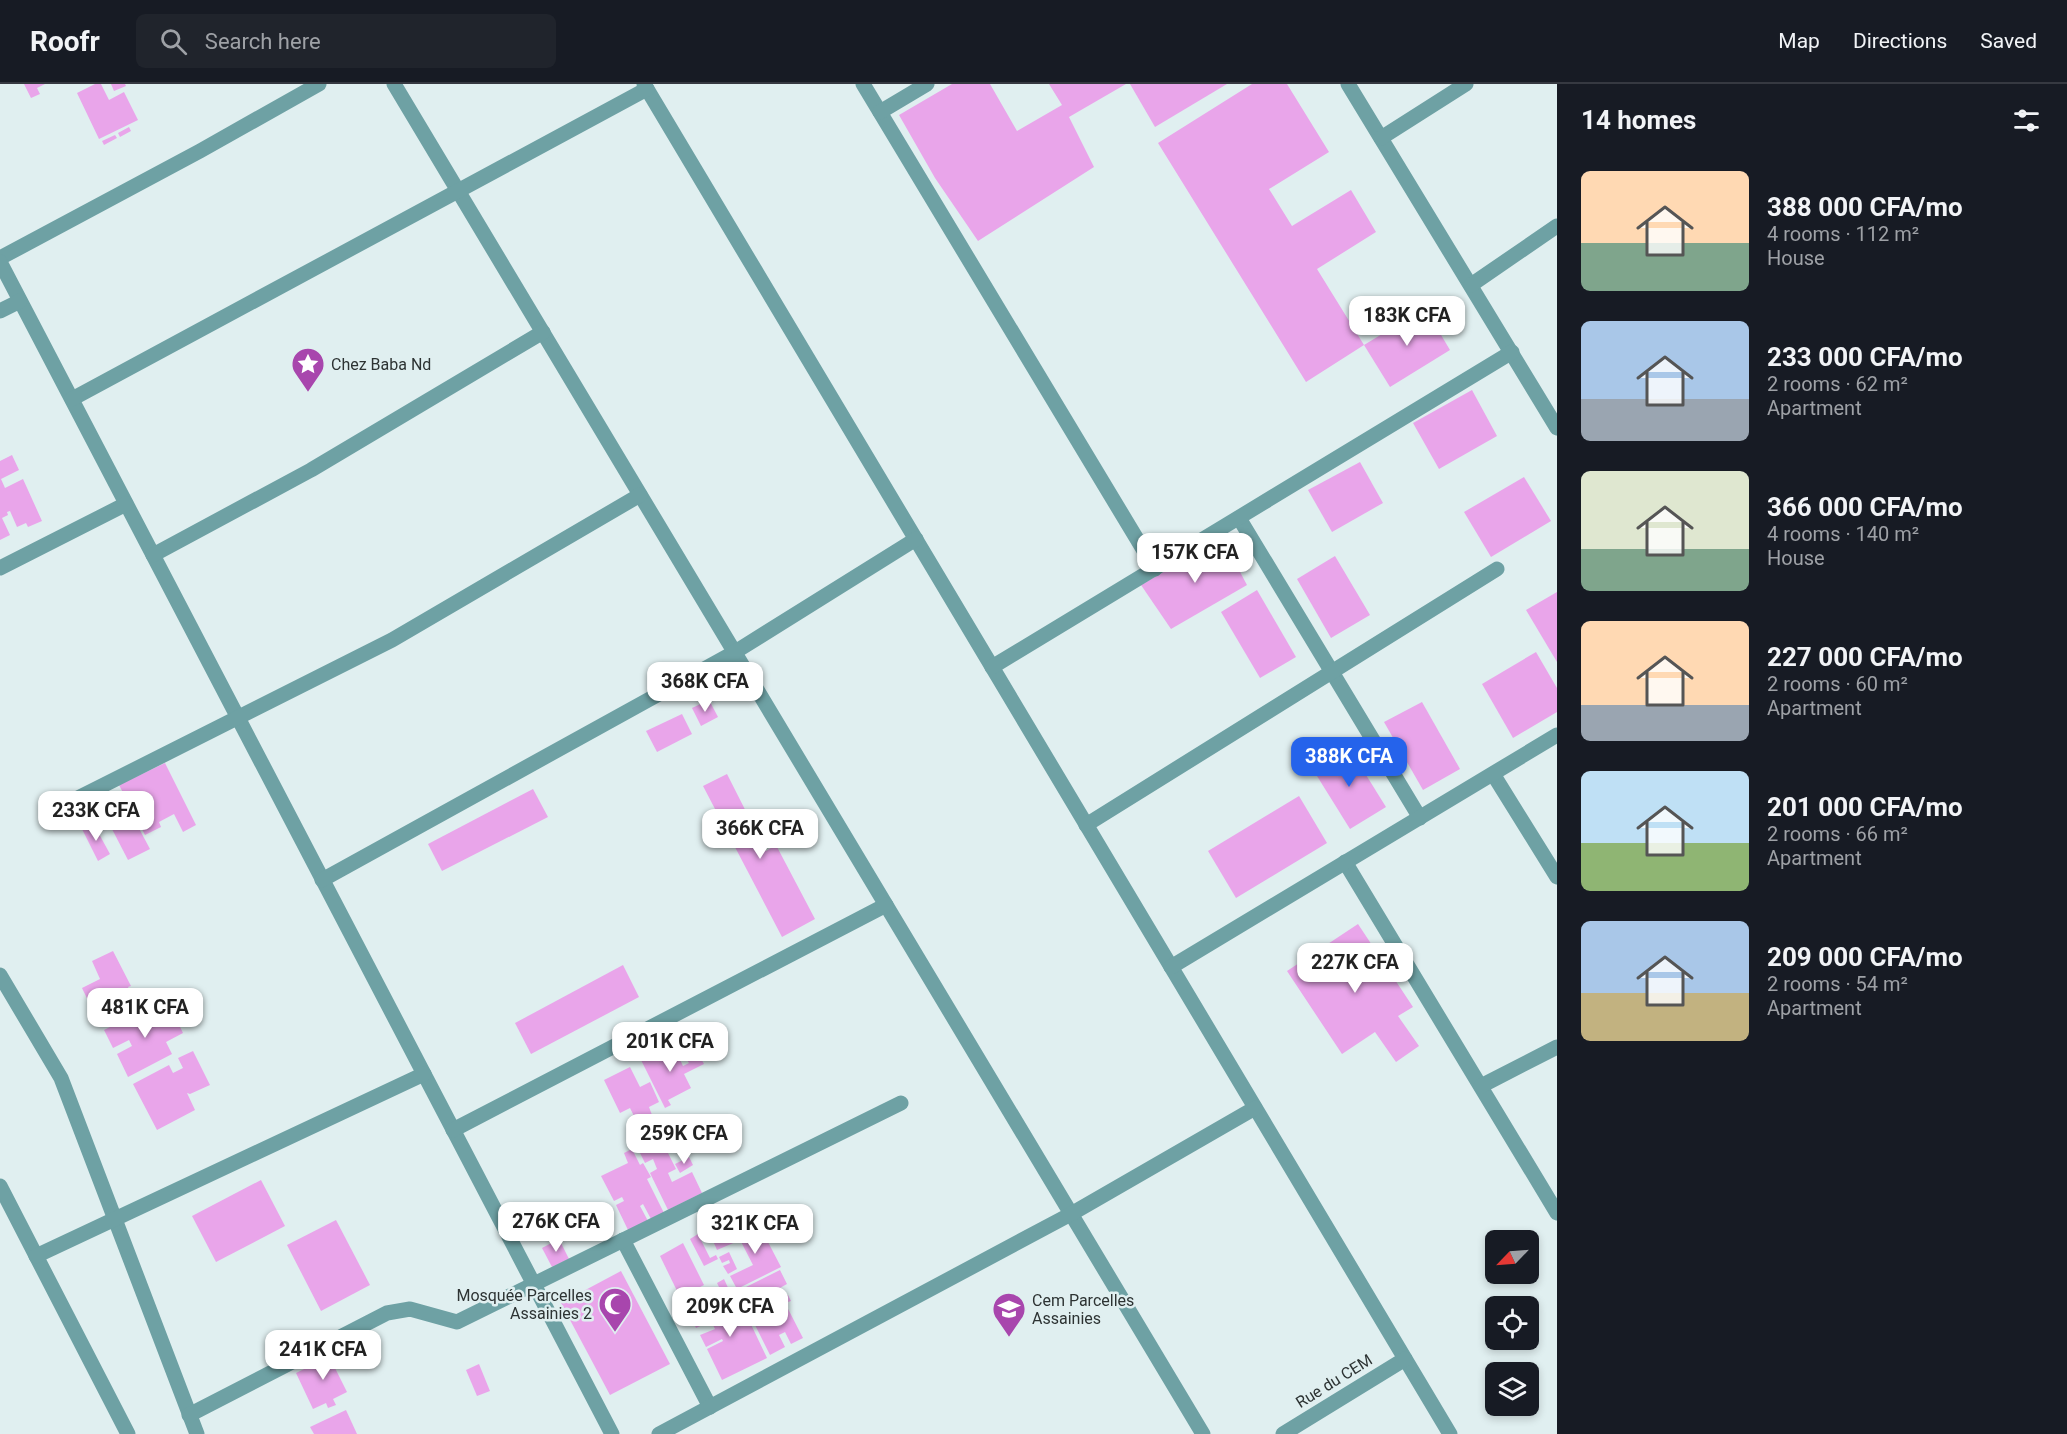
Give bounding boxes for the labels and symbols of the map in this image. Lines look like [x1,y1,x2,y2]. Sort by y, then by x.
pin: 183K CFA [1345,296,1469,347]
place icon: Chez Baba Nd [290,346,326,393]
place label: Chez Baba Nd [331,355,431,374]
pin: 157K CFA [1133,533,1257,584]
pin: 368K CFA [643,662,767,713]
pin: 388K CFA [1287,737,1411,788]
pin: 233K CFA [34,791,158,842]
pin: 366K CFA [698,809,822,860]
pin: 227K CFA [1293,943,1417,994]
pin: 481K CFA [83,988,207,1039]
pin: 201K CFA [608,1022,732,1073]
pin: 259K CFA [622,1114,746,1165]
pin: 276K CFA [494,1202,618,1253]
pin: 321K CFA [693,1204,817,1255]
north arrow [1485,1230,1539,1284]
place label: Mosquée Parcelles Assainies 2 [456,1286,592,1323]
mosque icon: Mosquée Parcelles Assainies 2 [597,1286,633,1333]
pin: 209K CFA [668,1287,792,1338]
school or university icon: Cem Parcelles Assainies [991,1291,1027,1338]
place label: Cem Parcelles Assainies [1032,1291,1134,1328]
pin: 241K CFA [261,1330,385,1381]
street label: Rue du CEM [1292,1350,1376,1412]

